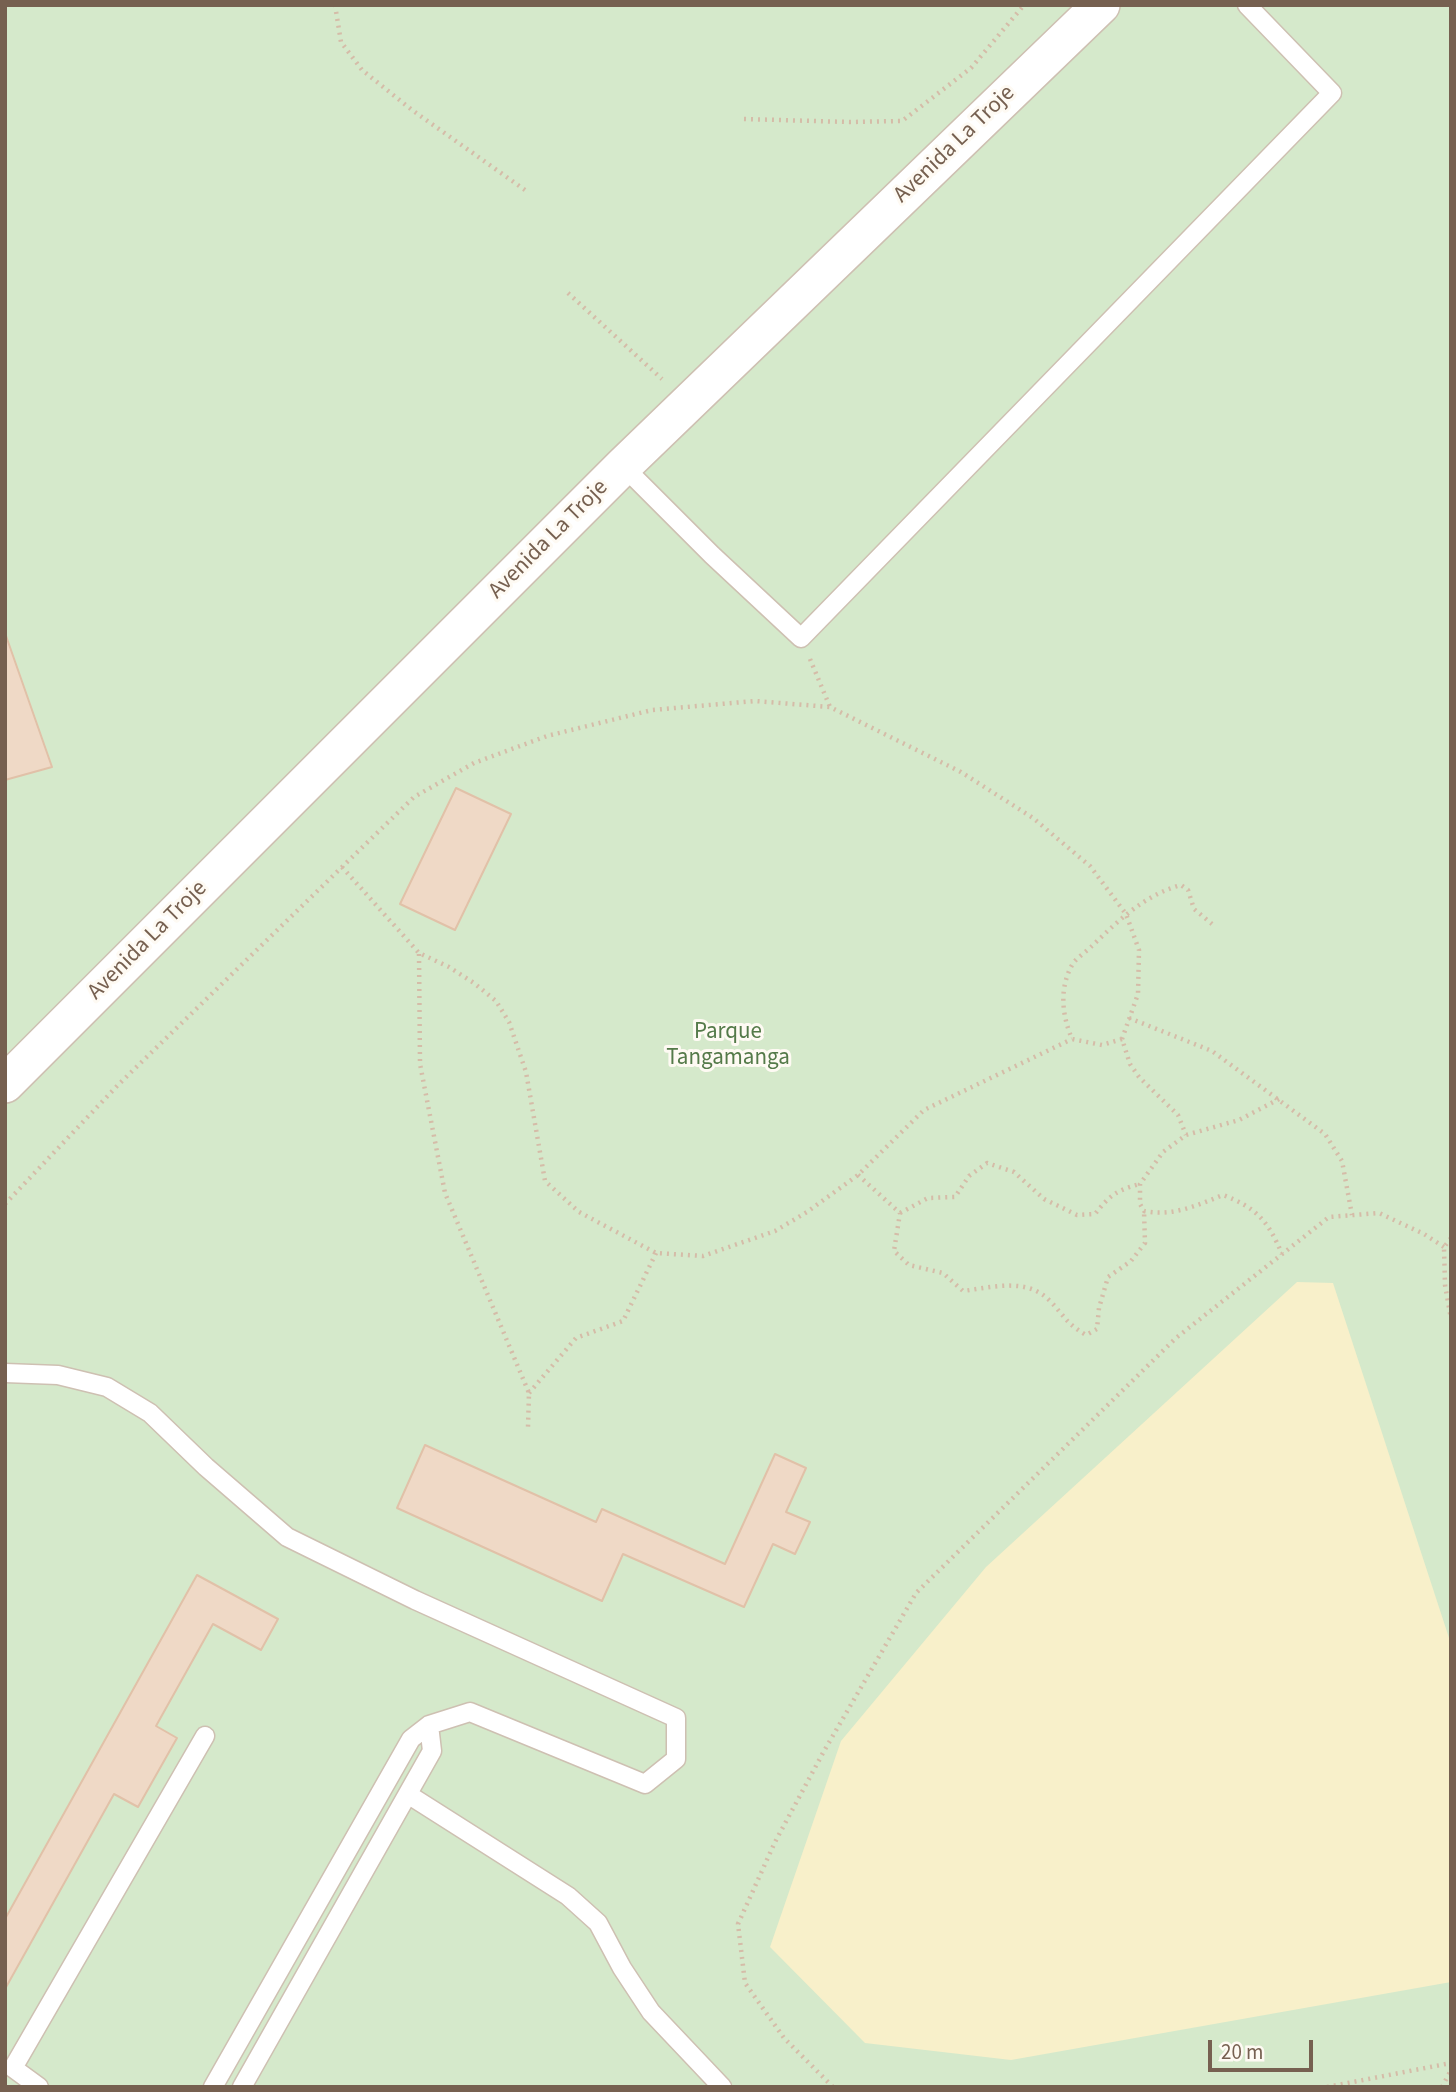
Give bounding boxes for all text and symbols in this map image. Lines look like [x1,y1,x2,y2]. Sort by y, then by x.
street label: Avenida La Troje [889,80,1021,210]
street label: Avenida La Troje [484,475,614,605]
street label: Avenida La Troje [83,876,213,1006]
park label: Parque Tangamanga [666,1019,790,1073]
scale bar [1211,2025,1316,2070]
text: 20 m [1221,2037,1263,2067]

